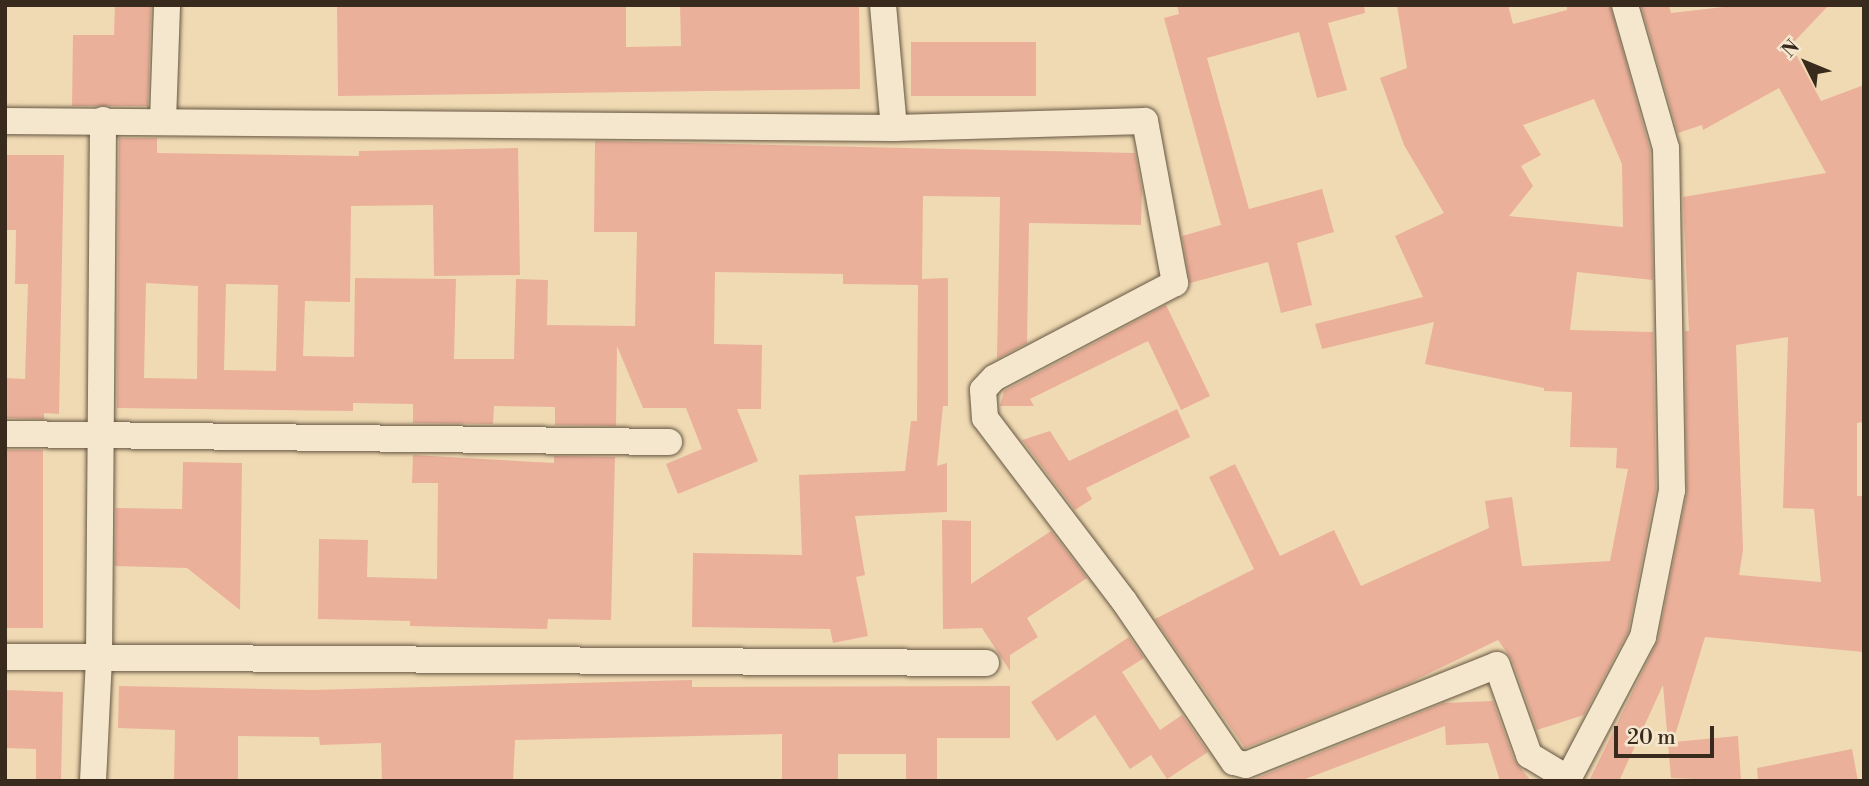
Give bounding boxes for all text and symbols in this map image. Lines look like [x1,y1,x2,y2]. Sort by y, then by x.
north arrow [1771,28,1841,98]
text: N [1777,35,1805,62]
scale bar [1617,712,1717,756]
text: 20 m [1627,725,1676,751]

